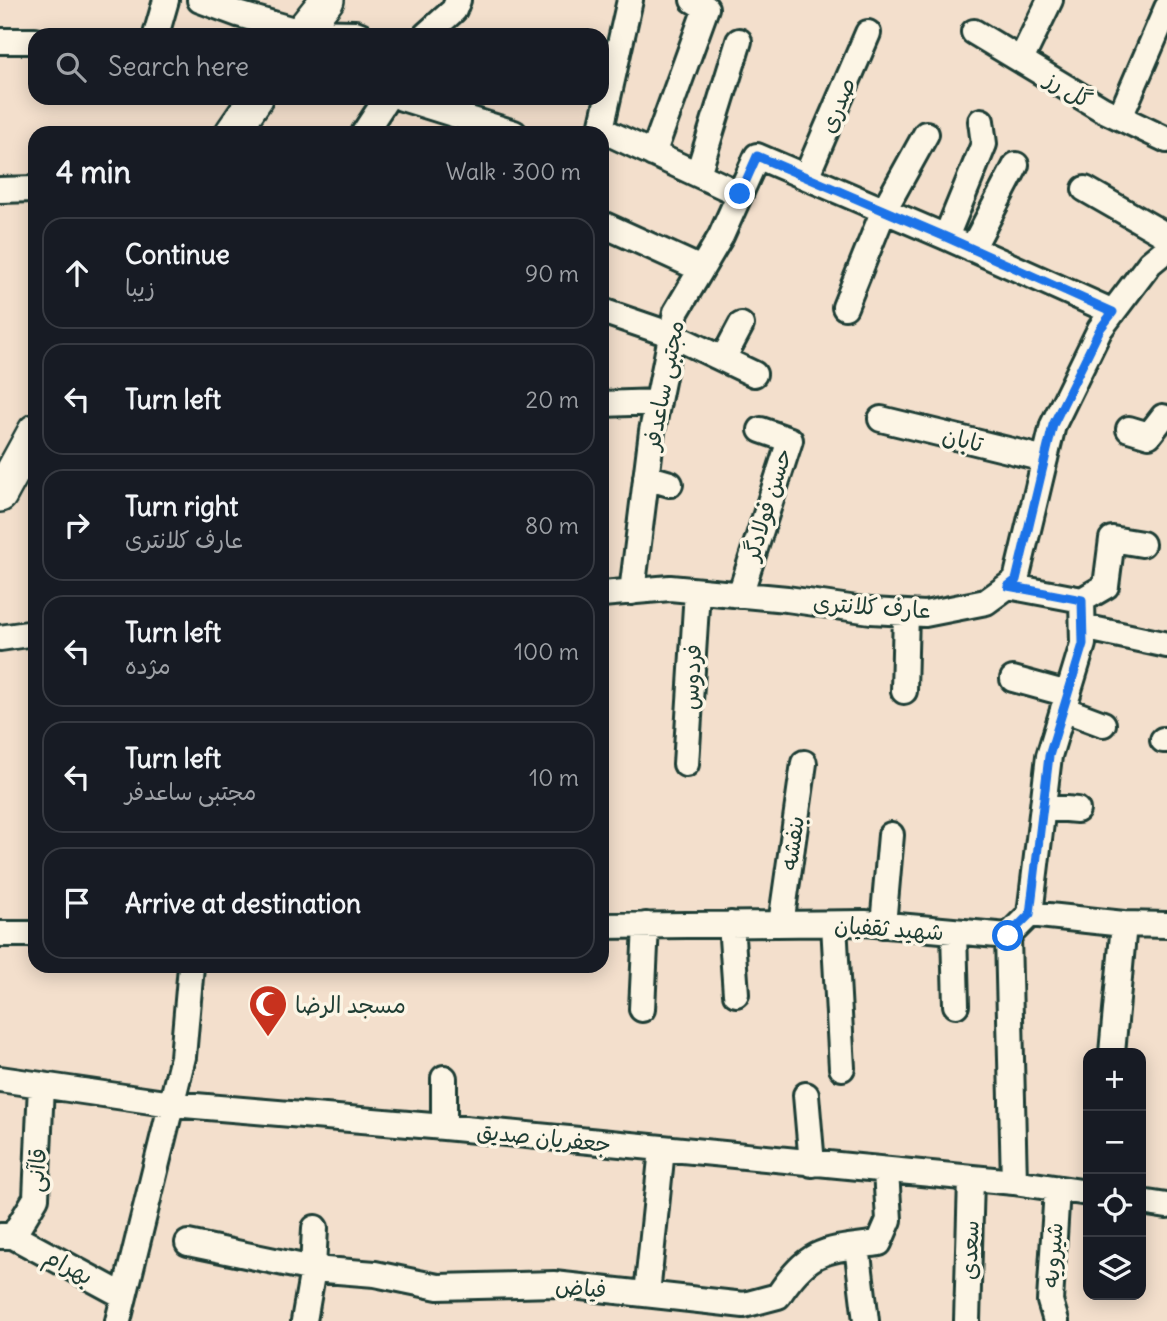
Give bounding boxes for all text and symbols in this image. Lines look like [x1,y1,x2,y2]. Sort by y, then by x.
search box [28,28,609,105]
icon: search [52,48,90,86]
text: Search here [108,50,249,83]
street label: گل رز [1039,63,1098,114]
street label: صدری [812,73,862,137]
text: 4 min [56,153,131,191]
text: Walk · 300 m [446,157,581,186]
route end [724,178,755,209]
text: Continue [125,238,230,271]
icon: ahead [58,254,96,292]
text: 90 m [525,259,579,288]
text: زیبا [125,273,155,302]
street label: مجتبی ساعدفر [636,318,691,454]
icon: left [58,380,96,418]
text: Turn left [125,383,221,416]
text: 20 m [526,385,579,414]
street label: تابان [940,420,987,458]
street label: حسن فولادگر [736,445,798,565]
text: Turn right [125,490,238,523]
icon: right [58,506,96,544]
text: 80 m [525,511,579,540]
text: عارف کلانتری [125,525,243,554]
street label: عارف کلانتری [812,587,932,625]
text: Turn left [125,616,221,649]
icon: left [58,632,96,670]
text: 100 m [514,637,579,666]
street label: فردوس [675,643,707,711]
text: مژده [125,651,171,680]
text: Turn left [125,742,221,775]
icon: left [58,758,96,796]
text: 10 m [529,763,579,792]
text: مجتبی ساعدفر [125,777,256,806]
street label: بنفشه [774,814,810,872]
icon: arrive [58,884,96,922]
text: Arrive at destination [125,887,361,920]
street label: شهید ثقفیان [833,910,945,946]
route start [992,920,1023,951]
mosque icon: مسجد الرضا [247,983,289,1038]
place label: مسجد الرضا [295,990,406,1019]
map controls [1083,1048,1146,1300]
button: + [1083,1048,1146,1111]
button: − [1083,1111,1146,1174]
street label: جعفریان صدیق [475,1116,613,1158]
street label: قاآنی [20,1147,53,1193]
button: locate [1083,1174,1146,1237]
street label: سعدی [953,1220,985,1280]
street label: شیرویه [1035,1221,1069,1289]
button: layers [1083,1237,1146,1300]
street label: بهرام [38,1241,98,1294]
street label: فیاض [554,1270,608,1304]

